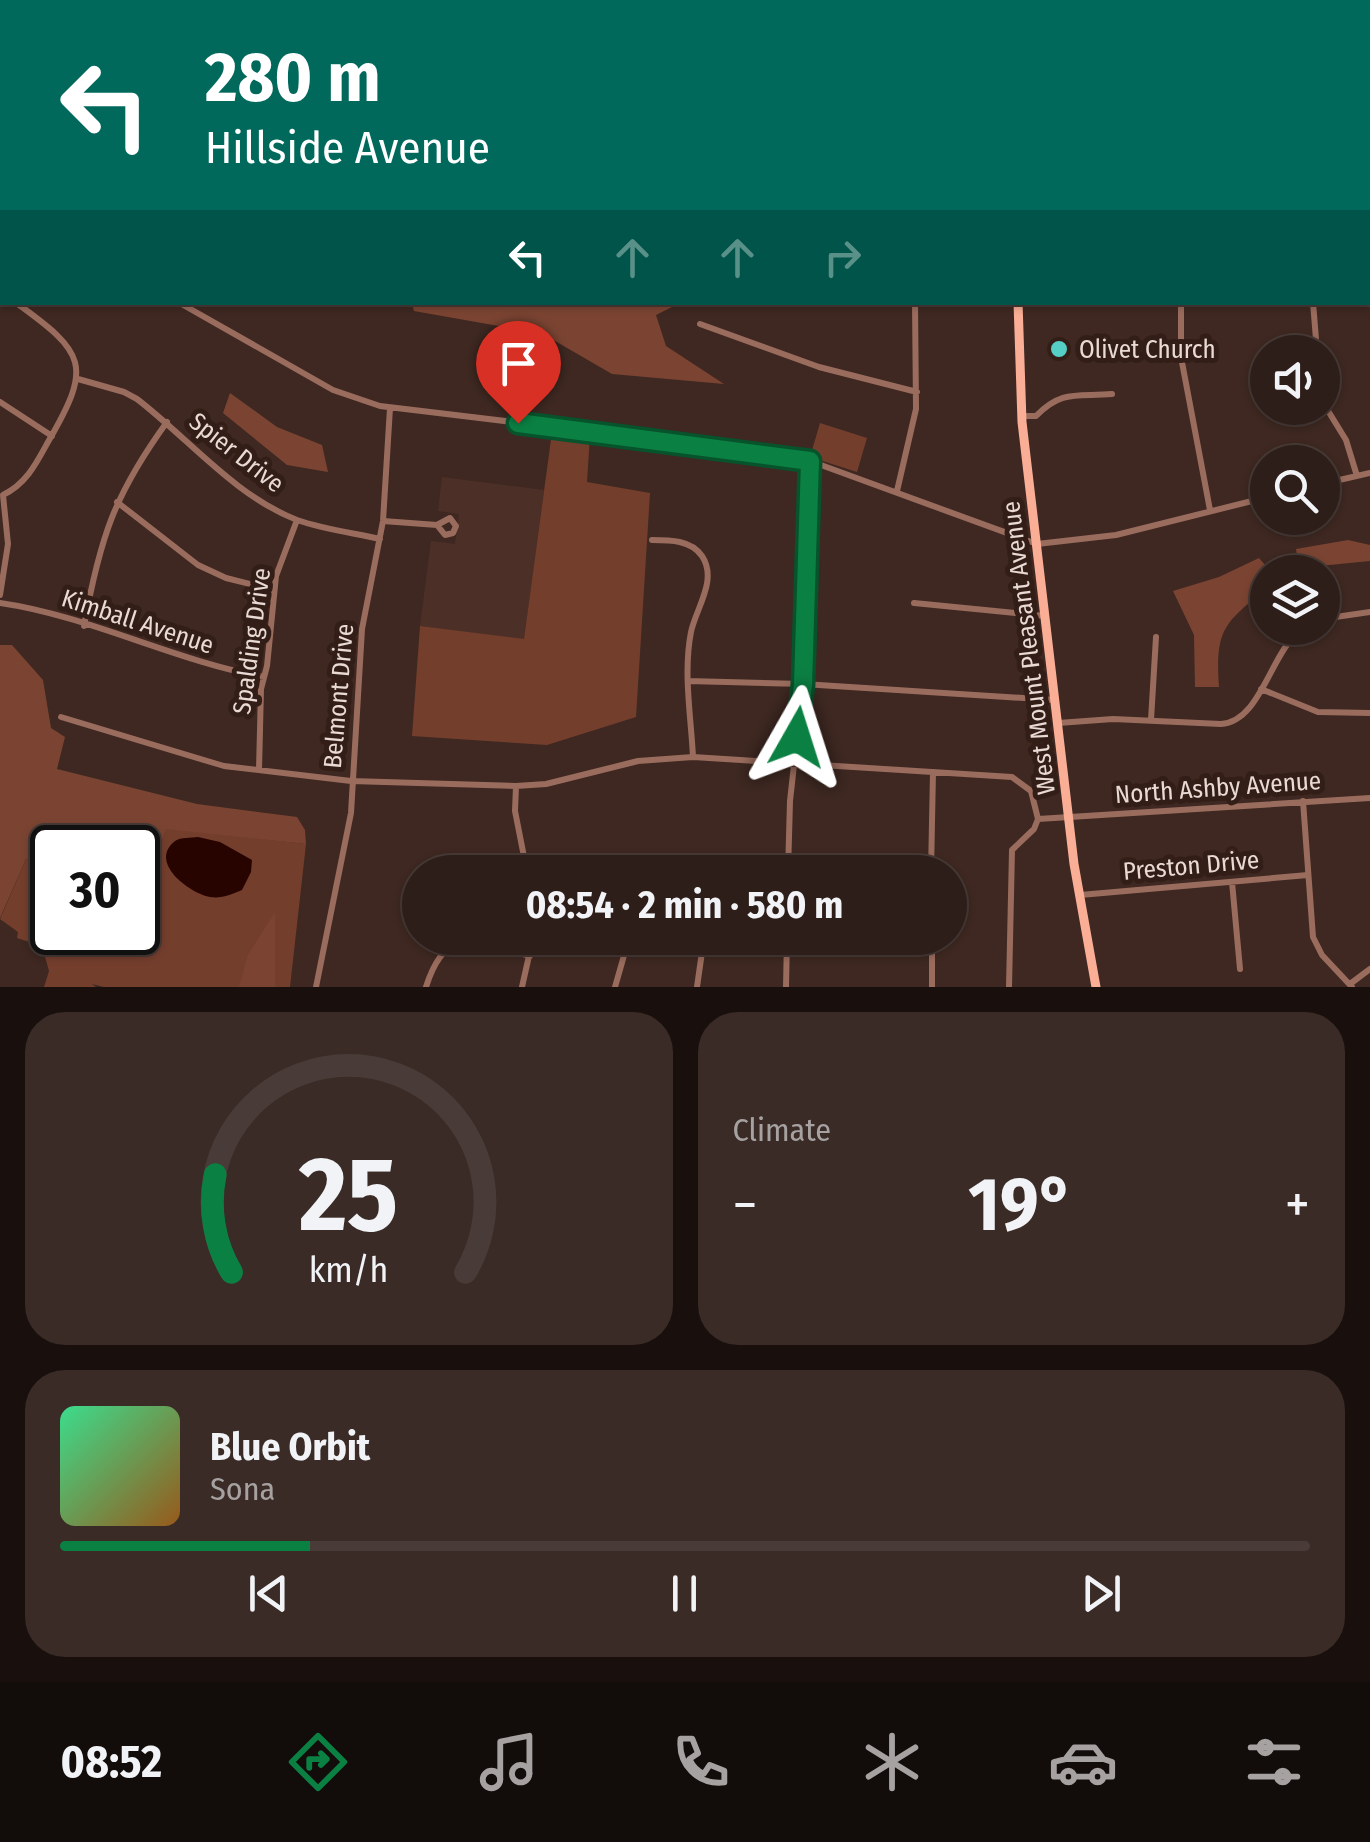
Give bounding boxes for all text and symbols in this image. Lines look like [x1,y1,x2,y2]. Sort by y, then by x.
text: 280 m [205,36,381,120]
icon: left [40,40,170,170]
text: Hillside Avenue [205,121,490,175]
icon: left [500,230,555,285]
icon: ahead [605,230,660,285]
icon: ahead [710,230,765,285]
icon: right [815,230,870,285]
pin [476,321,561,424]
place label: Olivet Church [1079,335,1216,365]
map controls [1250,335,1340,645]
button: sound [1250,335,1340,425]
icon: arrive [491,336,546,391]
marker: Olivet Church [1048,338,1070,360]
street label: Spier Drive [183,407,290,499]
button: search [1250,445,1340,535]
street label: West Mount Pleasant Avenue [996,499,1062,796]
button: layers [1250,555,1340,645]
street label: Spalding Drive [227,566,277,716]
street label: Kimball Avenue [58,583,217,661]
street label: Belmont Drive [318,622,360,770]
position arrow [745,685,849,789]
street label: North Ashby Avenue [1114,766,1322,810]
speed limit sign: 30 [30,825,160,955]
street label: Preston Drive [1122,845,1260,887]
text: 08:54 · 2 min · 580 m [526,882,843,928]
text: Climate [733,1111,831,1149]
text: 25 [298,1133,398,1258]
text: 19° [968,1160,1074,1250]
text: − [733,1172,757,1238]
text: + [1285,1172,1310,1238]
text: km/h [309,1249,389,1291]
text: Blue Orbit [210,1424,370,1470]
text: Sona [210,1470,275,1508]
icon: previous [241,1566,296,1621]
icon: pause [657,1566,712,1621]
icon: next [1074,1566,1129,1621]
icon: directions [283,1727,353,1797]
icon: music [474,1727,544,1797]
icon: phone [666,1727,736,1797]
icon: climate [857,1727,927,1797]
icon: car [1048,1727,1118,1797]
icon: filters [1239,1727,1309,1797]
text: 08:52 [61,1735,162,1789]

